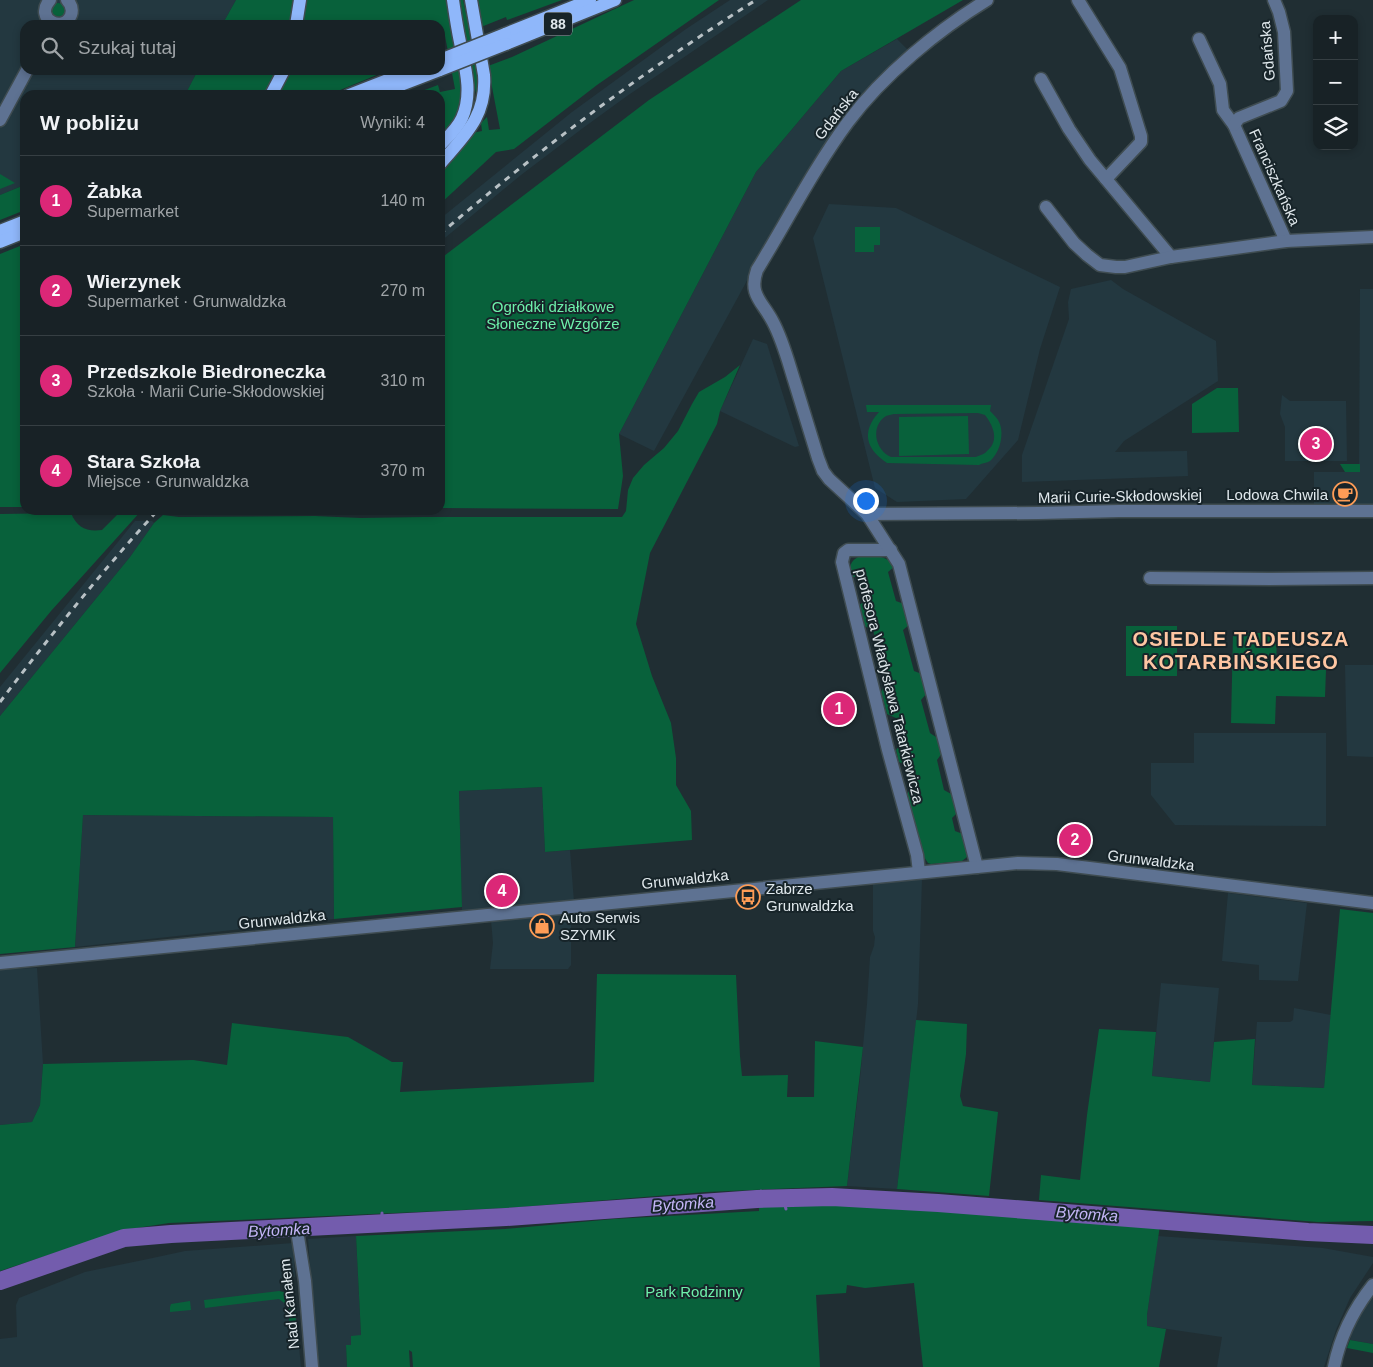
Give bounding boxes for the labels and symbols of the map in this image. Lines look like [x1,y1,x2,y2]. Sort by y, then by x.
road number: 88 [544,12,572,36]
street label: Gdańska [1256,20,1278,82]
street label: Gdańska [811,85,862,143]
street label: Franciszkańska [1246,126,1304,229]
park label: Ogródki działkowe Słoneczne Wzgórze [486,298,620,332]
pin: 3 [1300,425,1332,463]
cafe icon: Lodowa Chwila [1332,481,1358,507]
street label: Marii Curie-Skłodowskiej [1038,486,1202,506]
place label: Lodowa Chwila [1226,486,1329,503]
your location [853,488,879,514]
street label: profesora Władysława Tatarkiewicza [853,567,928,806]
district label: OSIEDLE TADEUSZA KOTARBIŃSKIEGO [1133,628,1349,673]
pin: 1 [823,690,855,728]
pin: 2 [1059,821,1091,859]
street label: Grunwaldzka [1107,846,1196,874]
street label: Grunwaldzka [641,866,730,892]
pin: 4 [486,872,518,910]
place label: Zabrze Grunwaldzka [766,880,854,914]
bus stop icon: Zabrze Grunwaldzka [735,884,761,910]
street label: Grunwaldzka [238,906,327,932]
place label: Auto Serwis SZYMIK [560,909,640,943]
shop icon: Auto Serwis SZYMIK [529,913,555,939]
water label: Bytomka [651,1193,715,1215]
water label: Bytomka [1055,1203,1119,1225]
water label: Bytomka [247,1220,311,1240]
street label: Nad Kanałem [276,1258,302,1350]
park label: Park Rodzinny [645,1283,743,1300]

